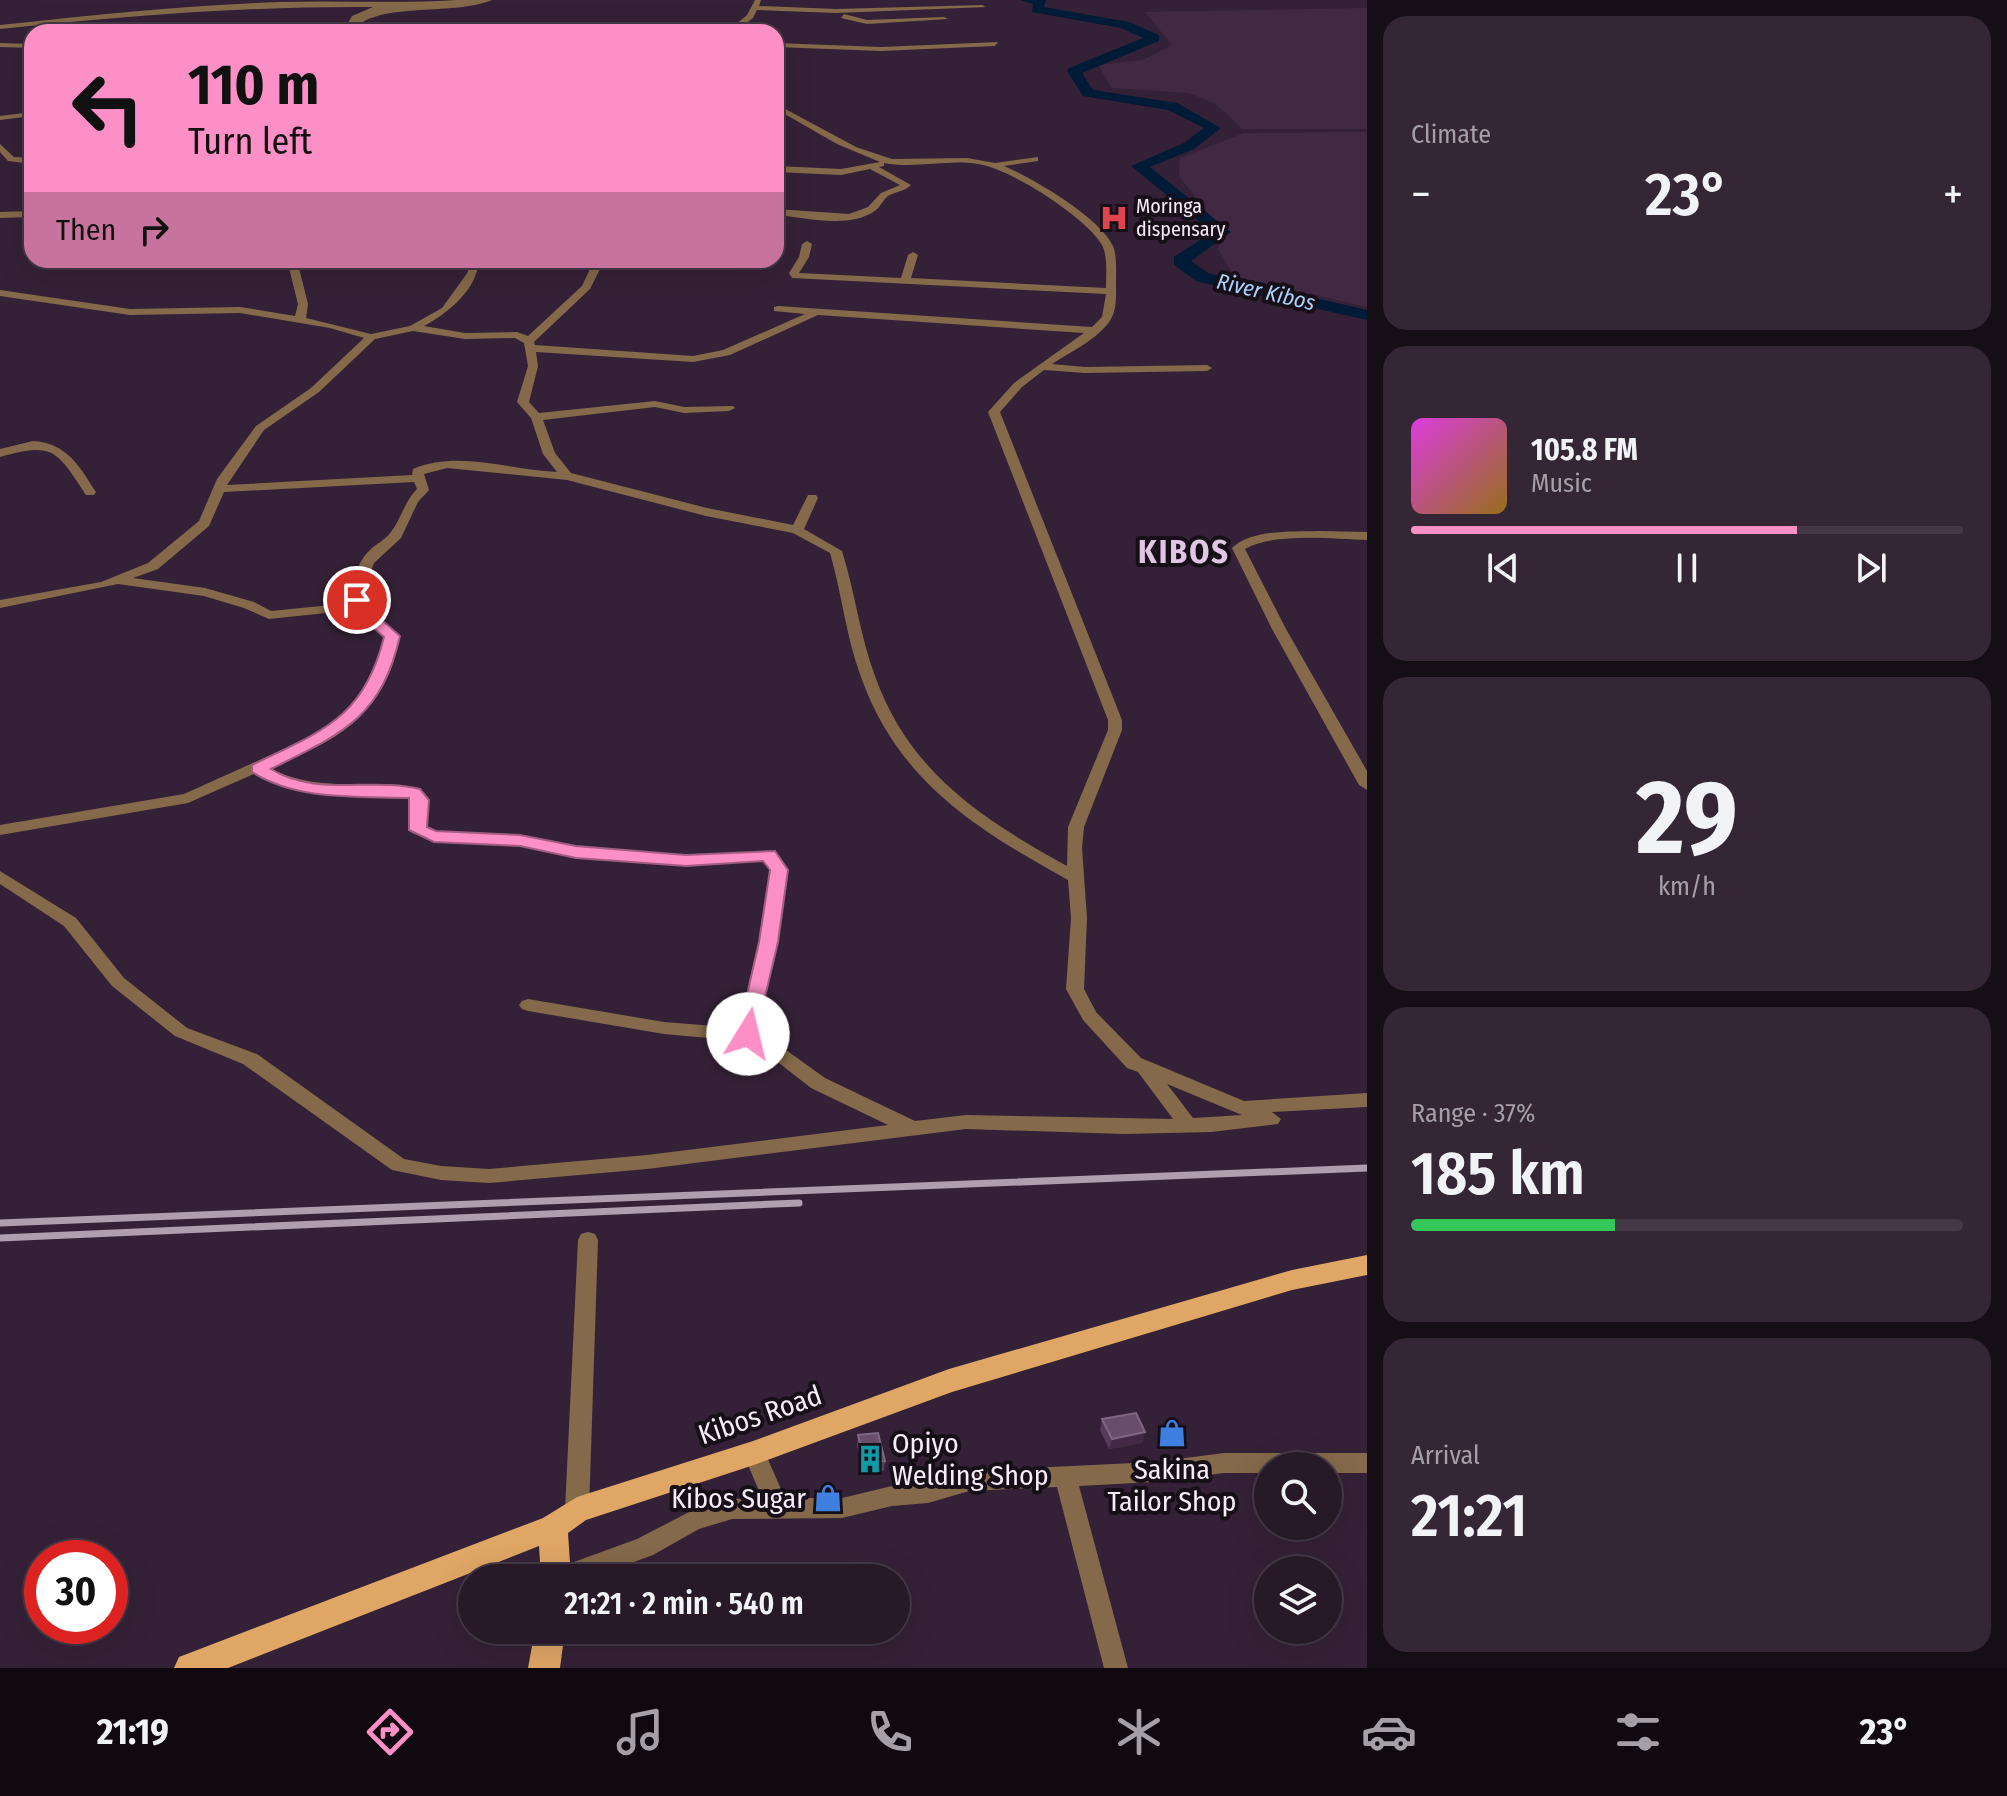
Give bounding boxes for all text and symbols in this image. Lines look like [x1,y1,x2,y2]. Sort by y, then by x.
text: 110 m [188,52,319,119]
icon: left [56,56,160,160]
text: Climate [1411,119,1491,150]
text: Turn left [188,120,312,164]
text: 23° [1645,159,1729,231]
text: − [1411,168,1431,221]
text: + [1943,168,1963,221]
place label: Moringa dispensary [1136,194,1226,241]
hospital icon: Moringa dispensary [1099,203,1129,233]
icon: right [132,208,176,252]
text: Then [56,212,116,248]
water label: River Kibos [1214,268,1318,316]
text: 105.8 FM [1531,432,1638,468]
text: Music [1531,468,1592,499]
district label: KIBOS [1138,533,1230,571]
icon: previous [1481,546,1525,590]
icon: pause [1665,546,1709,590]
icon: next [1849,546,1893,590]
pin [323,566,391,634]
icon: arrive [335,578,379,622]
text: 29 [1636,756,1738,881]
text: km/h [1658,871,1716,902]
position arrow [706,992,790,1076]
text: Range · 37% [1411,1098,1536,1129]
text: 185 km [1411,1138,1585,1210]
street label: Kibos Road [694,1379,826,1451]
shop icon: Sakina Tailor Shop [1157,1418,1187,1448]
place label: Opiyo Welding Shop [892,1427,1049,1492]
text: Arrival [1411,1440,1480,1471]
building icon: Opiyo Welding Shop [855,1444,885,1474]
map controls [1254,1452,1342,1644]
button: search [1254,1452,1342,1540]
place label: Sakina Tailor Shop [1108,1453,1236,1518]
text: 21:21 [1411,1480,1527,1552]
place label: Kibos Sugar [671,1482,806,1515]
shop icon: Kibos Sugar [813,1483,843,1513]
speed limit sign: 30 [24,1540,128,1644]
button: layers [1254,1556,1342,1644]
text: 21:21 · 2 min · 540 m [564,1586,804,1622]
icon: directions [362,1704,418,1760]
icon: music [612,1704,668,1760]
icon: phone [862,1704,918,1760]
icon: climate [1111,1704,1167,1760]
icon: car [1361,1704,1417,1760]
icon: filters [1610,1704,1666,1760]
text: 21:19 [97,1710,169,1754]
text: 23° [1860,1710,1910,1754]

